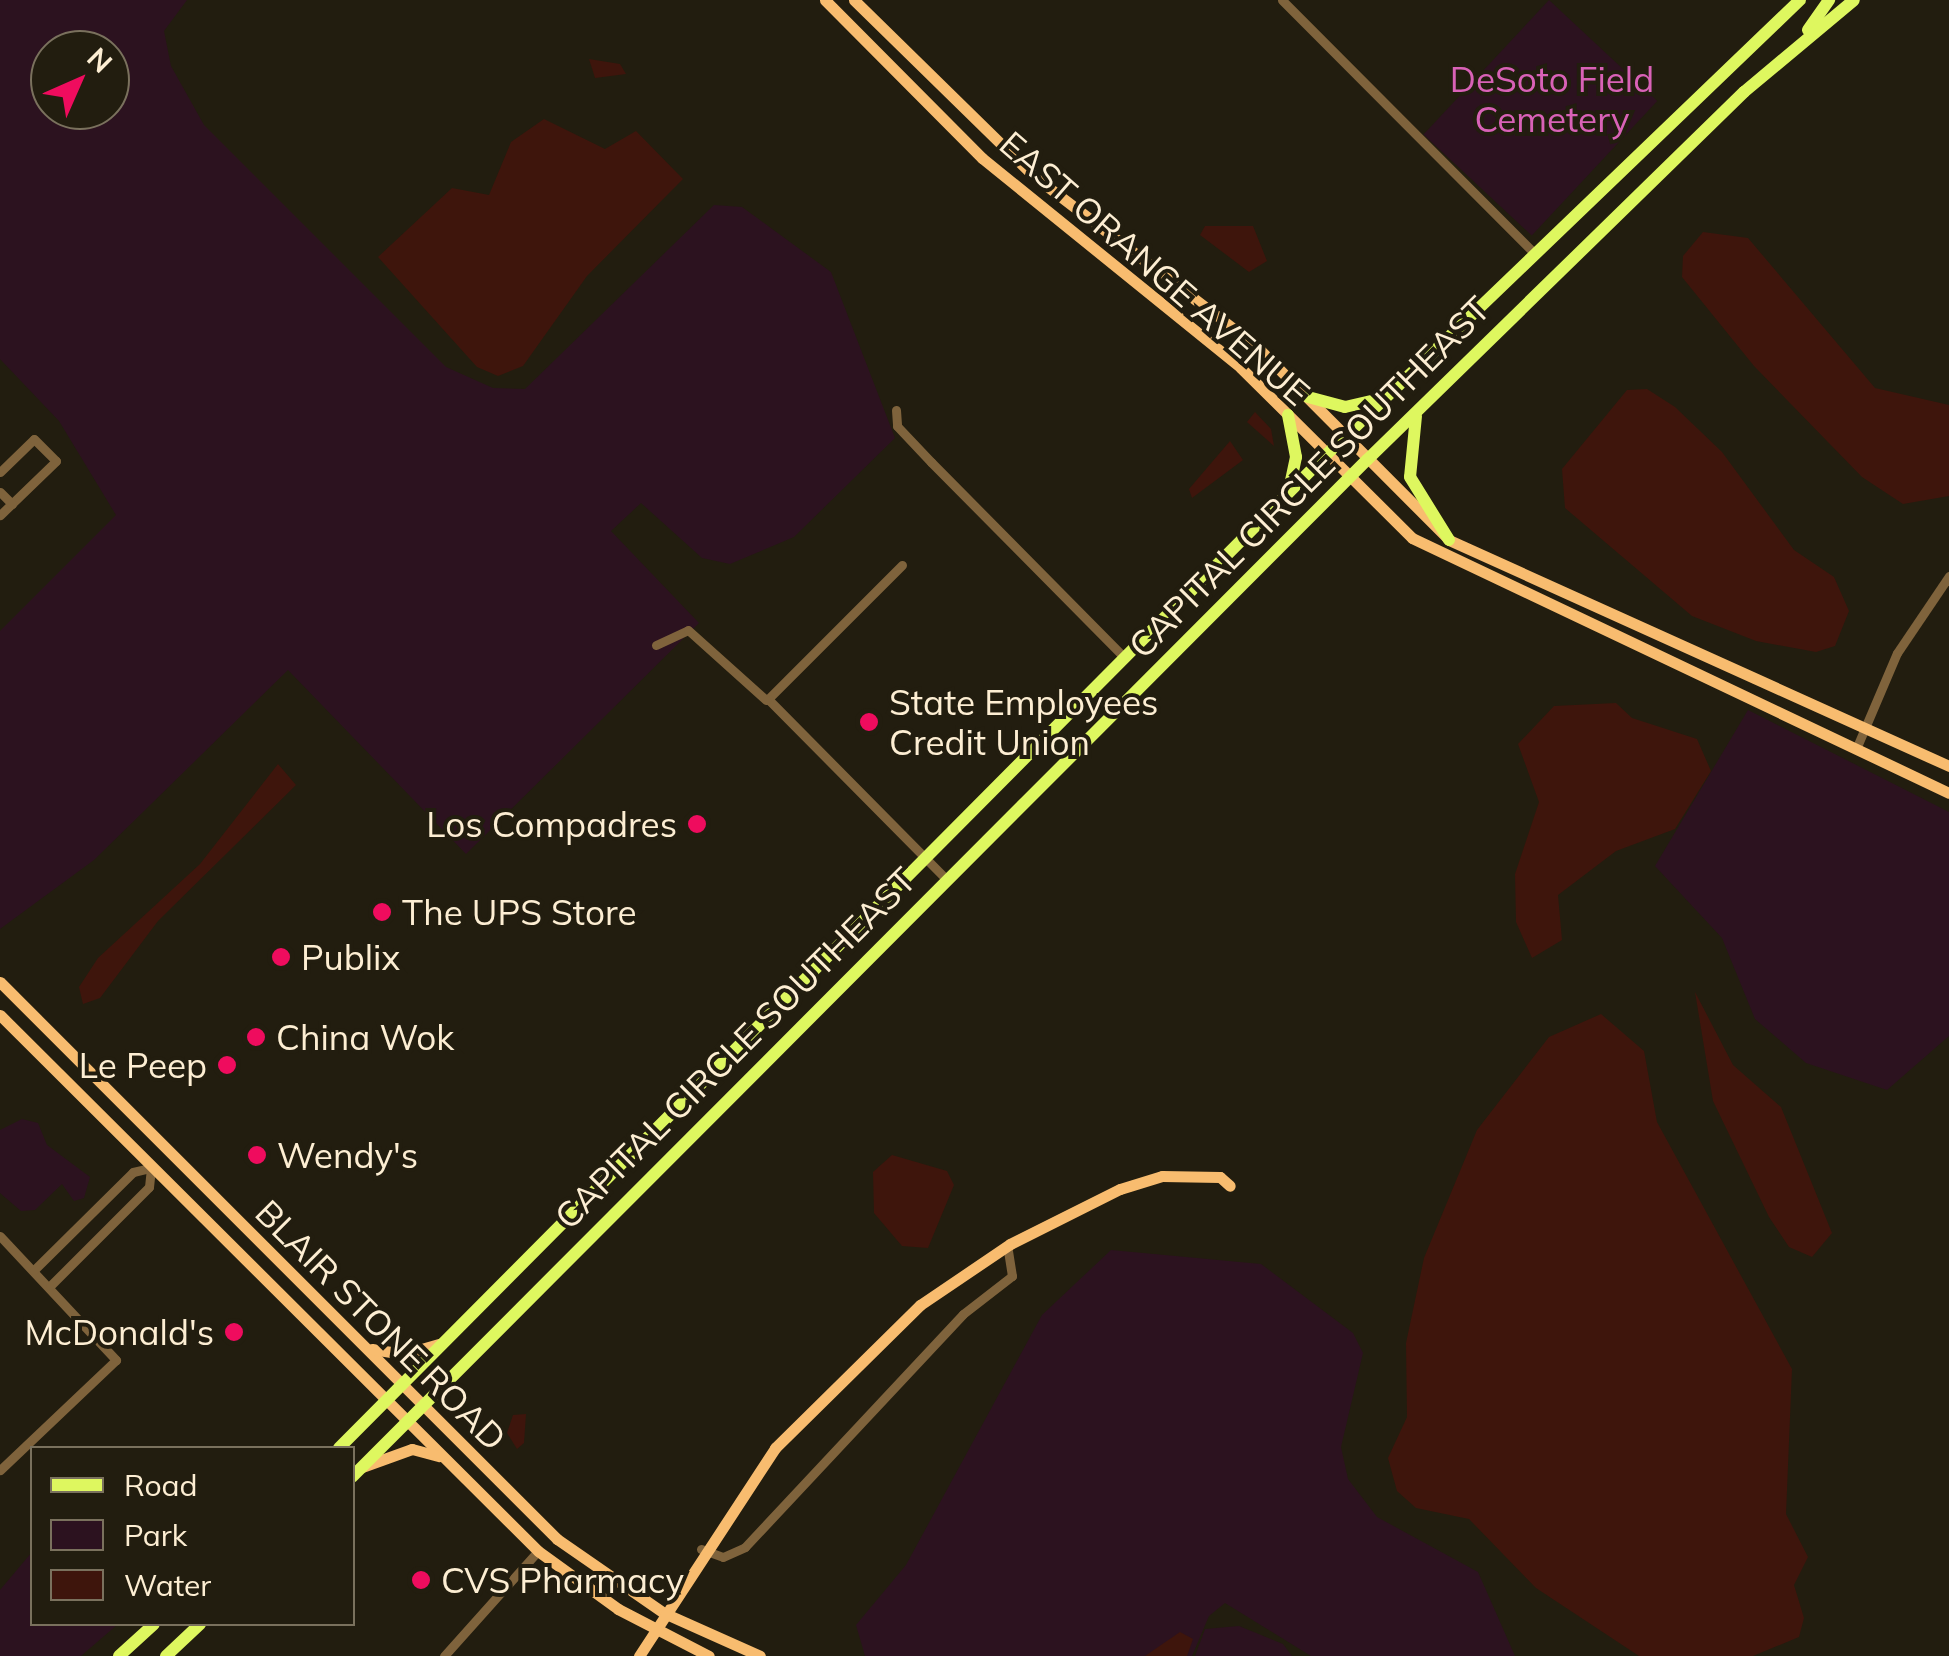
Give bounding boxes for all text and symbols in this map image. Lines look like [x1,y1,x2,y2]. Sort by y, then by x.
north arrow [30,30,130,130]
text: N [80,40,120,80]
park label: DeSoto Field Cemetery [1450,58,1654,140]
street label: EAST ORANGE AVENUE [992,122,1318,414]
street label: CAPITAL CIRCLE SOUTHEAST [1120,288,1498,666]
place label: State Employees Credit Union [889,681,1158,763]
marker: State Employees Credit Union [858,711,880,733]
place label: Los Compadres [426,803,677,845]
marker: Los Compadres [686,813,708,835]
street label: CAPITAL CIRCLE SOUTHEAST [546,859,924,1237]
place label: The UPS Store [402,891,636,933]
marker: The UPS Store [371,901,393,923]
place label: Publix [301,936,400,978]
marker: Publix [270,946,292,968]
place label: China Wok [276,1016,454,1058]
marker: China Wok [245,1026,267,1048]
place label: Le Peep [79,1044,207,1086]
marker: Le Peep [216,1054,238,1076]
place label: Wendy's [277,1134,418,1176]
marker: Wendy's [246,1144,268,1166]
street label: BLAIR STONE ROAD [247,1191,515,1459]
place label: McDonald's [25,1311,214,1353]
marker: McDonald's [223,1321,245,1343]
legend [30,1446,355,1626]
text: Road [124,1466,198,1504]
text: Park [124,1516,187,1554]
place label: CVS Pharmacy [441,1559,684,1601]
text: Water [124,1566,211,1604]
marker: CVS Pharmacy [410,1569,432,1591]

